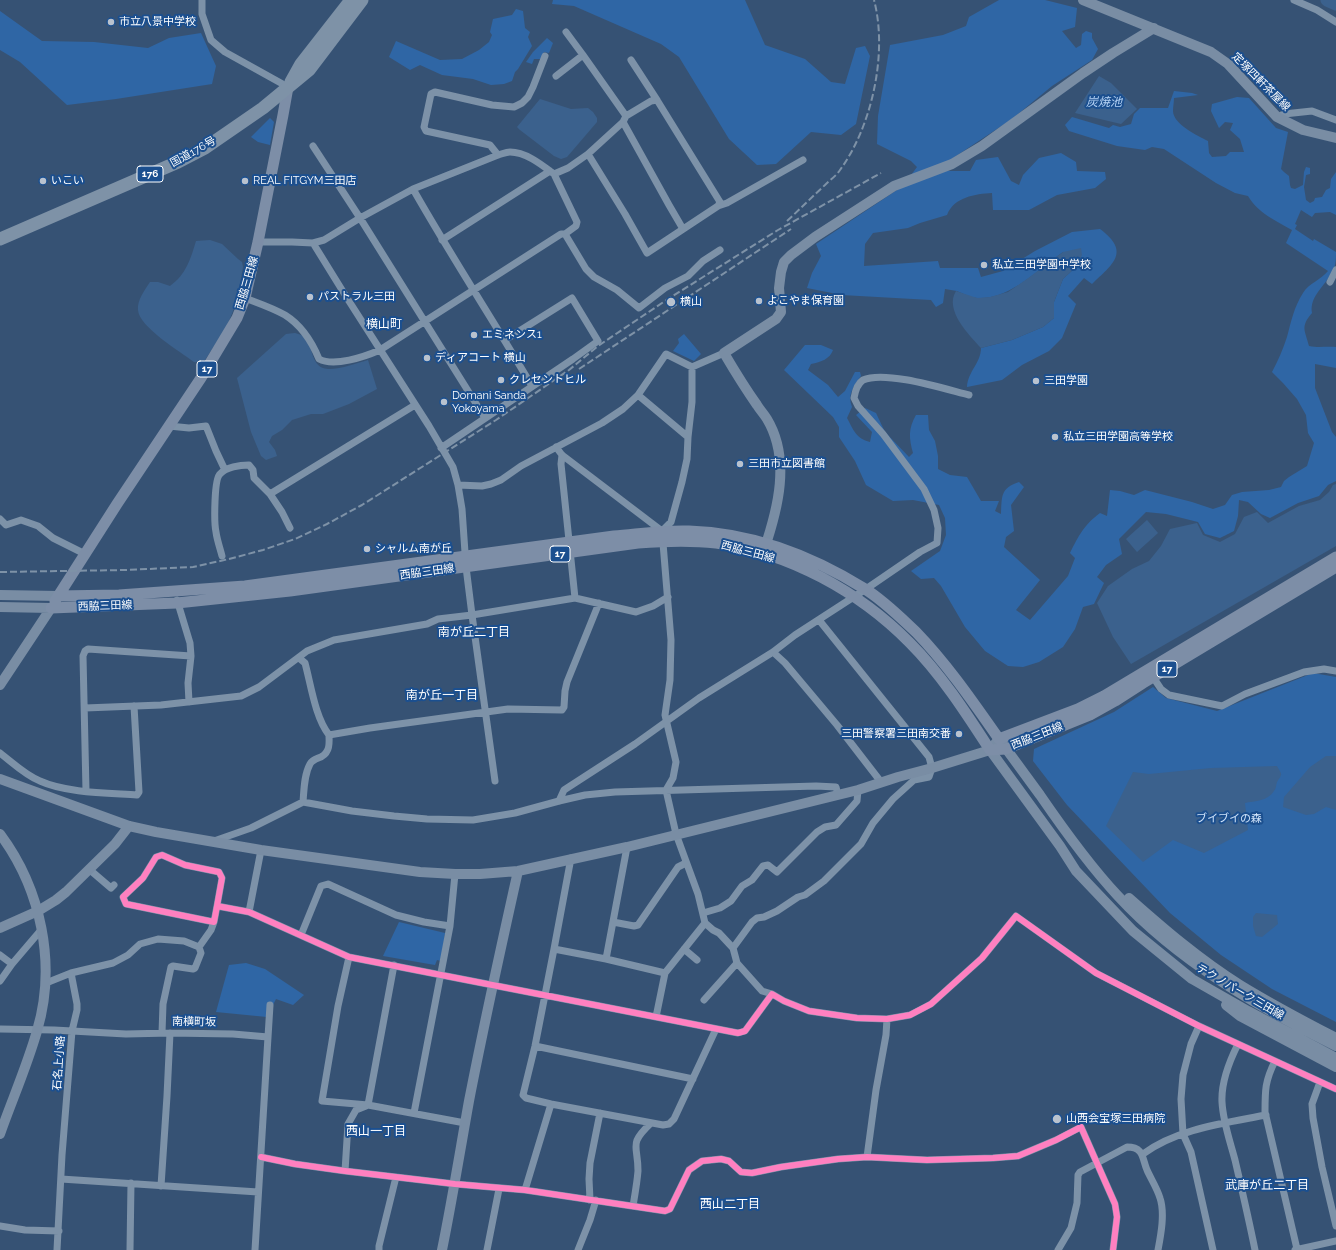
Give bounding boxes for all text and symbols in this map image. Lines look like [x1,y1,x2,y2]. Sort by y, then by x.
place label: 市立八景中学校 [119,15,196,29]
marker: 市立八景中学校 [106,17,116,27]
street label: 定塚四軒茶屋線 [1229,50,1293,114]
water label: 炭焼池 [1086,95,1122,109]
street label: 国道176号 [168,134,218,170]
road number: 176 [137,166,163,182]
place label: いこい [51,174,84,188]
place label: REAL FITGYM三田店 [253,174,356,188]
marker: いこい [38,176,48,186]
marker: REAL FITGYM三田店 [240,176,250,186]
street label: 西脇三田線 [233,255,261,311]
place label: 私立三田学園中学校 [992,258,1091,272]
marker: 私立三田学園中学校 [979,260,989,270]
place label: パストラル三田 [318,290,395,304]
marker: パストラル三田 [305,292,315,302]
place label: よこやま保育園 [767,294,844,308]
place label: 横山 [680,295,702,309]
marker: 横山 [665,296,677,308]
marker: よこやま保育園 [754,296,764,306]
district label: 横山町 [366,317,402,331]
place label: エミネンス1 [482,328,542,342]
marker: エミネンス1 [469,330,479,340]
place label: ディアコート 横山 [435,351,526,365]
marker: ディアコート 横山 [422,353,432,363]
road number: 17 [197,361,217,377]
place label: クレセントヒル [509,373,586,387]
place label: 三田学園 [1044,374,1088,388]
marker: クレセントヒル [496,375,506,385]
marker: 三田学園 [1031,376,1041,386]
place label: Domani Sanda Yokoyama [452,389,526,415]
marker: Domani Sanda Yokoyama [439,397,449,407]
place label: 私立三田学園高等学校 [1063,430,1173,444]
marker: 私立三田学園高等学校 [1050,432,1060,442]
place label: 三田市立図書館 [748,457,825,471]
marker: 三田市立図書館 [735,459,745,469]
street label: 西脇三田線 [720,539,776,565]
place label: シャルム南が丘 [375,542,452,556]
marker: シャルム南が丘 [362,544,372,554]
road number: 17 [550,546,570,562]
street label: 西脇三田線 [399,562,455,582]
street label: 西脇三田線 [77,598,133,614]
district label: 南が丘二丁目 [438,625,510,639]
road number: 17 [1157,661,1177,677]
district label: 南が丘一丁目 [406,688,478,702]
street label: 西脇三田線 [1009,720,1065,752]
place label: 三田警察署三田南交番 [841,727,951,741]
marker: 三田警察署三田南交番 [954,729,964,739]
park label: ブイブイの森 [1196,812,1262,826]
street label: テクノパーク三田線 [1194,962,1286,1022]
street label: 南横町坂 [172,1015,216,1029]
street label: 石名上小路 [50,1035,68,1091]
place label: 山西会宝塚三田病院 [1066,1112,1165,1126]
marker: 山西会宝塚三田病院 [1051,1113,1063,1125]
district label: 西山一丁目 [346,1124,406,1138]
district label: 武庫が丘二丁目 [1225,1178,1309,1192]
district label: 西山二丁目 [700,1197,760,1211]

